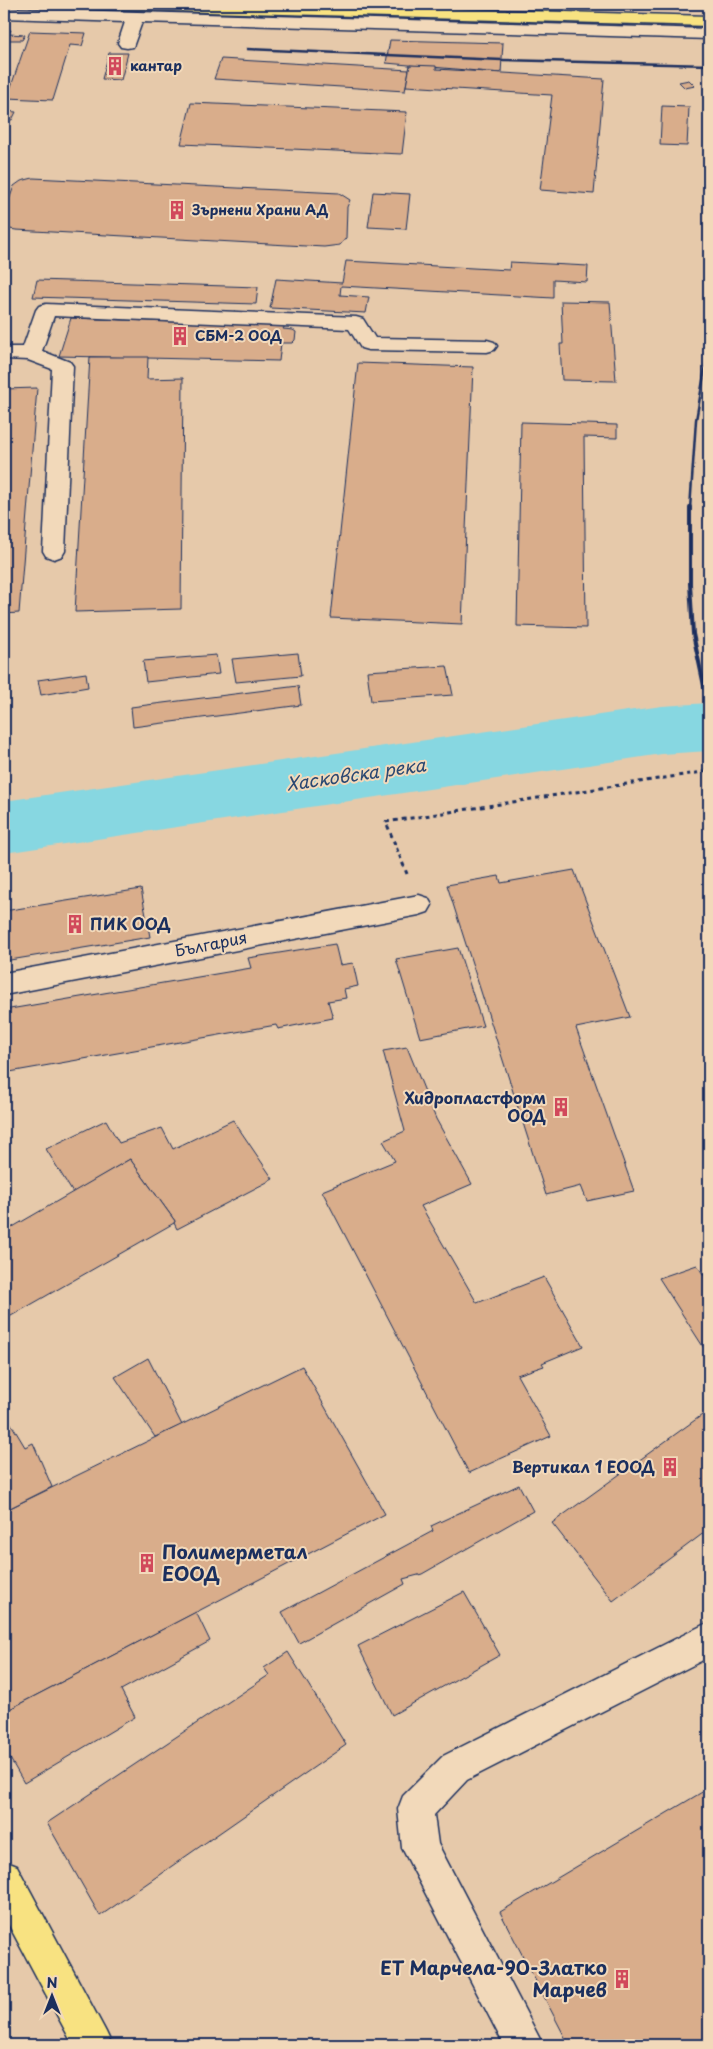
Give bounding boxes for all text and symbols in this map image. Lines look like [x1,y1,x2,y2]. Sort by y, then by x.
building icon: кантар [104,55,126,77]
place label: кантар [130,55,182,76]
building icon: Зърнени Храни АД [166,199,188,221]
place label: Зърнени Храни АД [191,199,329,220]
building icon: СБМ-2 ООД [169,325,191,347]
place label: СБМ-2 ООД [195,325,282,346]
water label: Хасковска река [284,750,428,797]
place label: ПИК ООД [90,911,171,935]
building icon: ПИК ООД [64,913,86,935]
street label: България [173,924,249,962]
place label: Хидропластформ ООД [405,1085,546,1127]
building icon: Хидропластформ ООД [550,1096,572,1118]
place label: Вертикал 1 ЕООД [512,1454,655,1478]
building icon: Вертикал 1 ЕООД [659,1456,681,1478]
place label: Полимерметал ЕООД [162,1537,308,1587]
building icon: Полимерметал ЕООД [136,1552,158,1574]
place label: ЕТ Марчела-90-Златко Марчев [380,1953,607,2003]
building icon: ЕТ Марчела-90-Златко Марчев [611,1968,633,1990]
north arrow [28,1972,78,2022]
text: N [46,1972,58,1993]

